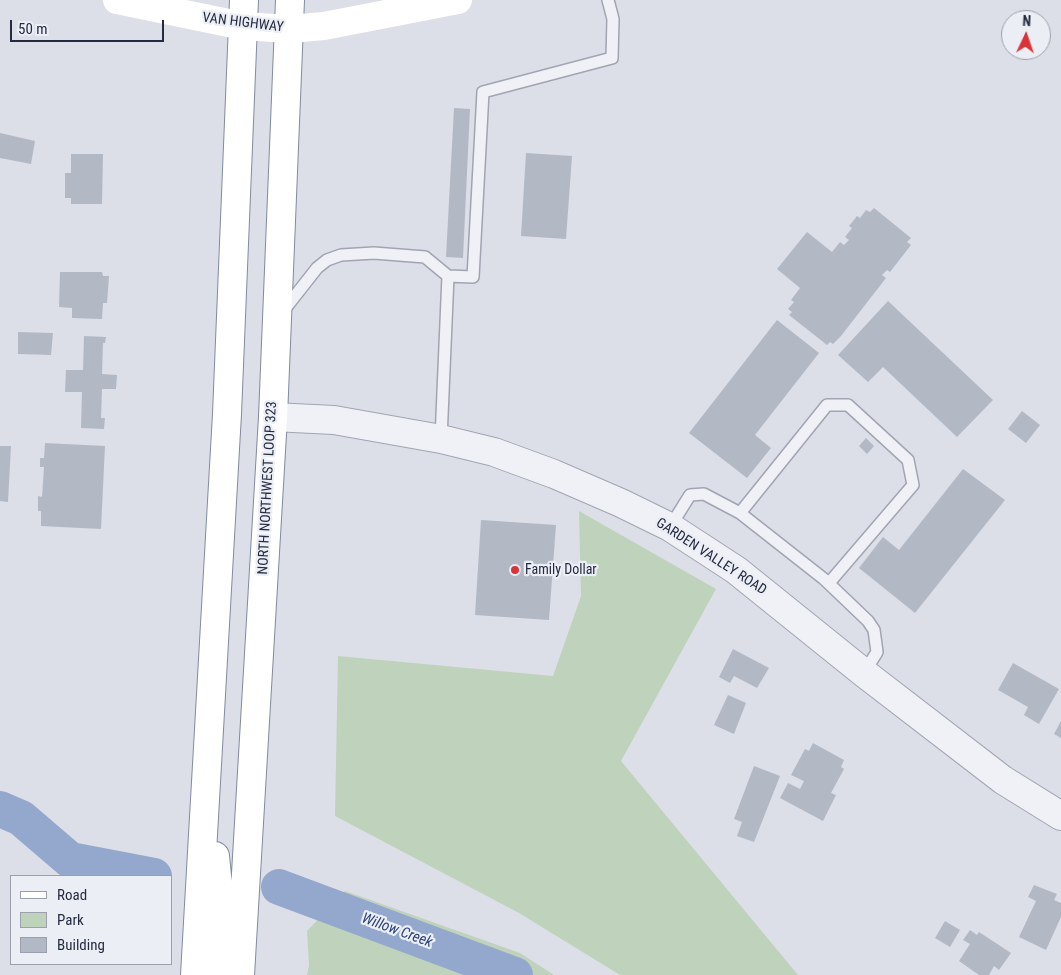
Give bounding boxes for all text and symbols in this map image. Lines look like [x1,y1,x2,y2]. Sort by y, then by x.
scale bar [12,10,166,42]
street label: VAN HIGHWAY [201,10,285,36]
north arrow [1001,10,1051,60]
text: N [1022,13,1031,29]
text: 50 m [18,20,48,38]
street label: NORTH NORTHWEST LOOP 323 [255,401,281,575]
street label: GARDEN VALLEY ROAD [652,515,770,599]
place label: Family Dollar [525,562,597,578]
marker: Family Dollar [509,564,521,576]
legend [10,875,172,965]
text: Road [57,886,87,904]
water label: Willow Creek [359,910,435,952]
text: Park [57,911,84,929]
text: Building [57,936,105,954]

